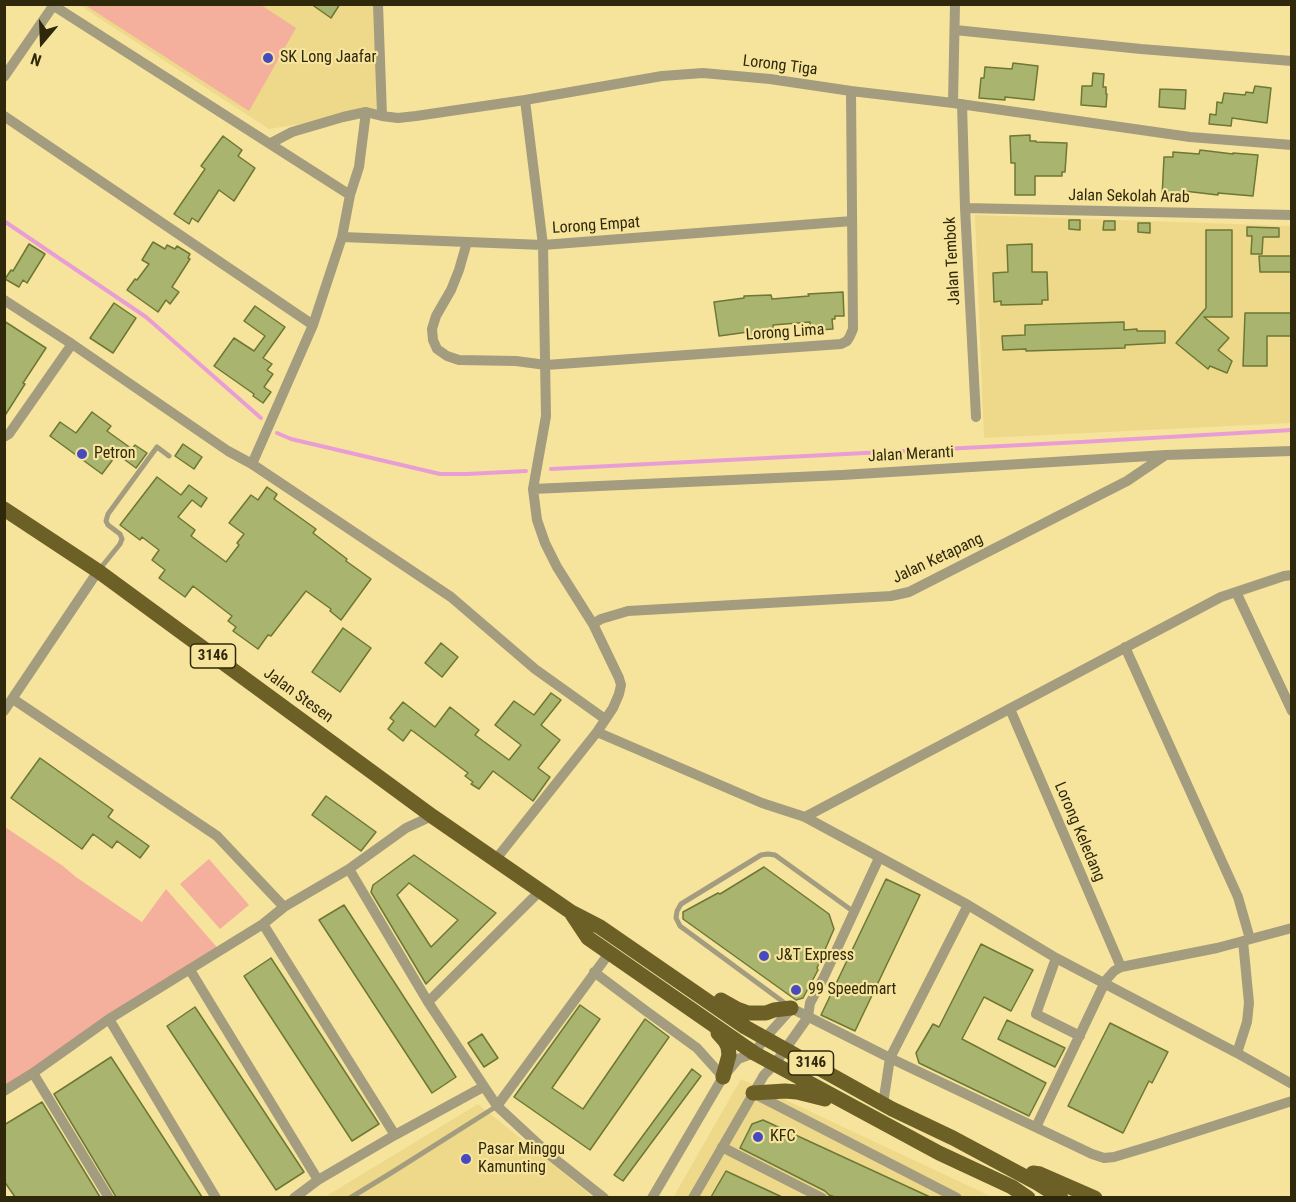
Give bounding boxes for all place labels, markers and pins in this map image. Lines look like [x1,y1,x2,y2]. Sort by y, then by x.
place label: SK Long Jaafar [280,48,376,68]
marker: SK Long Jaafar [261,51,275,65]
place label: Petron [94,444,136,464]
marker: Petron [75,447,89,461]
place label: J&T Express [776,946,854,966]
marker: J&T Express [757,949,771,963]
place label: 99 Speedmart [808,980,896,1000]
marker: 99 Speedmart [789,983,803,997]
place label: KFC [770,1127,795,1147]
marker: KFC [751,1130,765,1144]
place label: Pasar Minggu Kamunting [478,1140,565,1178]
marker: Pasar Minggu Kamunting [459,1152,473,1166]

